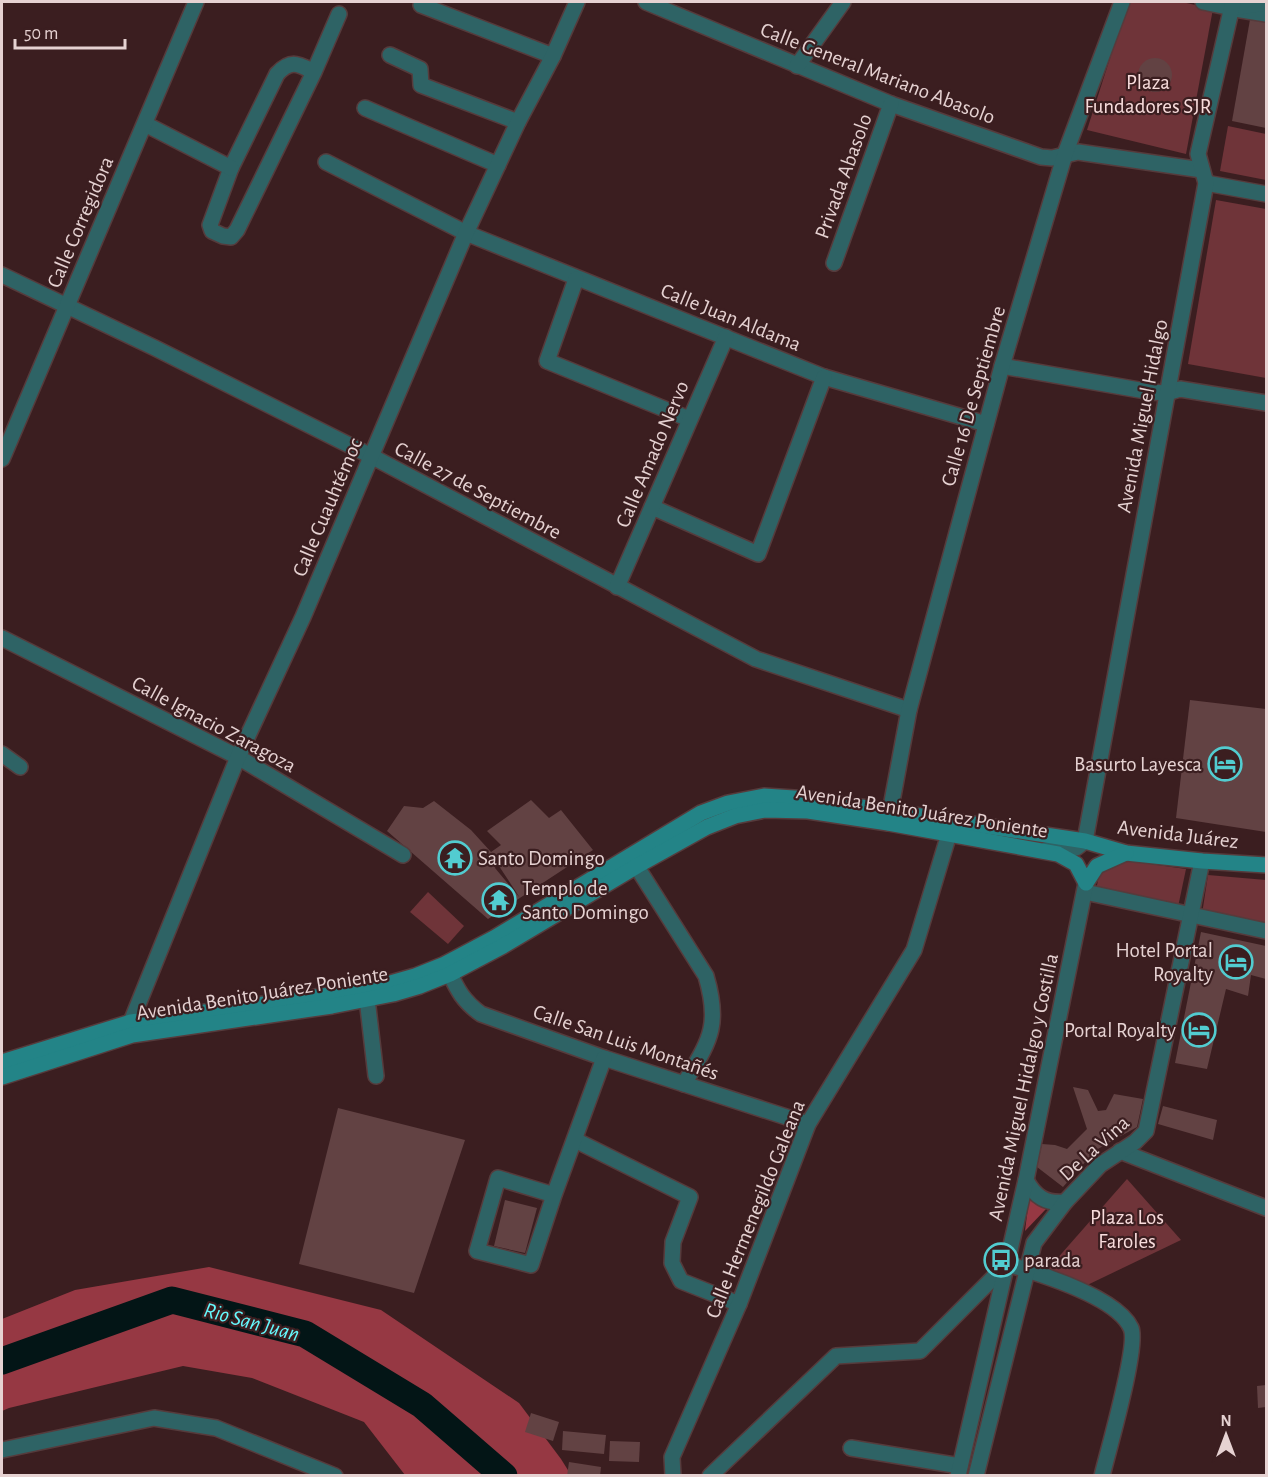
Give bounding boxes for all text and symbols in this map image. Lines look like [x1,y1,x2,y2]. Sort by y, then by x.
scale bar [15,12,124,50]
street label: Calle General Mariano Abasolo [758,19,998,128]
text: 50 m [24,25,58,43]
park label: Plaza Fundadores SJR [1085,72,1211,117]
street label: Privada Abasolo [811,111,876,241]
street label: Calle Corregidora [43,153,118,291]
street label: Calle Juan Aldama [658,280,804,355]
street label: Calle 16 De Septiembre [938,304,1009,489]
street label: Avenida Miguel Hidalgo [1113,318,1172,515]
street label: Calle Amado Nervo [612,378,693,530]
street label: Calle Cuauhtémoc [289,435,366,579]
street label: Calle 27 de Septiembre [391,438,564,543]
street label: Calle Ignacio Zaragoza [128,672,299,777]
hotel icon: Basurto Layesca [1207,746,1243,782]
place label: Basurto Layesca [1074,754,1202,775]
street label: Avenida Benito Juárez Poniente [795,781,1049,842]
street label: Avenida Juárez [1116,817,1240,852]
temple icon: Santo Domingo [437,840,473,876]
place label: Santo Domingo [478,848,605,869]
place label: Templo de Santo Domingo [522,878,649,923]
temple icon: Templo de Santo Domingo [481,882,517,918]
place label: Hotel Portal Royalty [1115,940,1213,985]
hotel icon: Hotel Portal Royalty [1218,944,1254,980]
street label: Avenida Miguel Hidalgo y Costilla [985,951,1062,1223]
street label: Avenida Benito Juárez Poniente [135,963,389,1024]
street label: Calle San Luis Montañés [530,1001,721,1084]
hotel icon: Portal Royalty [1181,1012,1217,1048]
place label: Portal Royalty [1064,1020,1176,1041]
street label: Calle Hermenegildo Galeana [702,1097,809,1321]
street label: De La Vina [1055,1112,1134,1185]
park label: Plaza Los Faroles [1090,1207,1164,1252]
bus stop icon: parada [983,1242,1019,1278]
place label: parada [1024,1250,1081,1271]
water label: Rio San Juan [202,1299,302,1345]
north arrow [1196,1405,1256,1465]
text: N [1220,1413,1232,1429]

